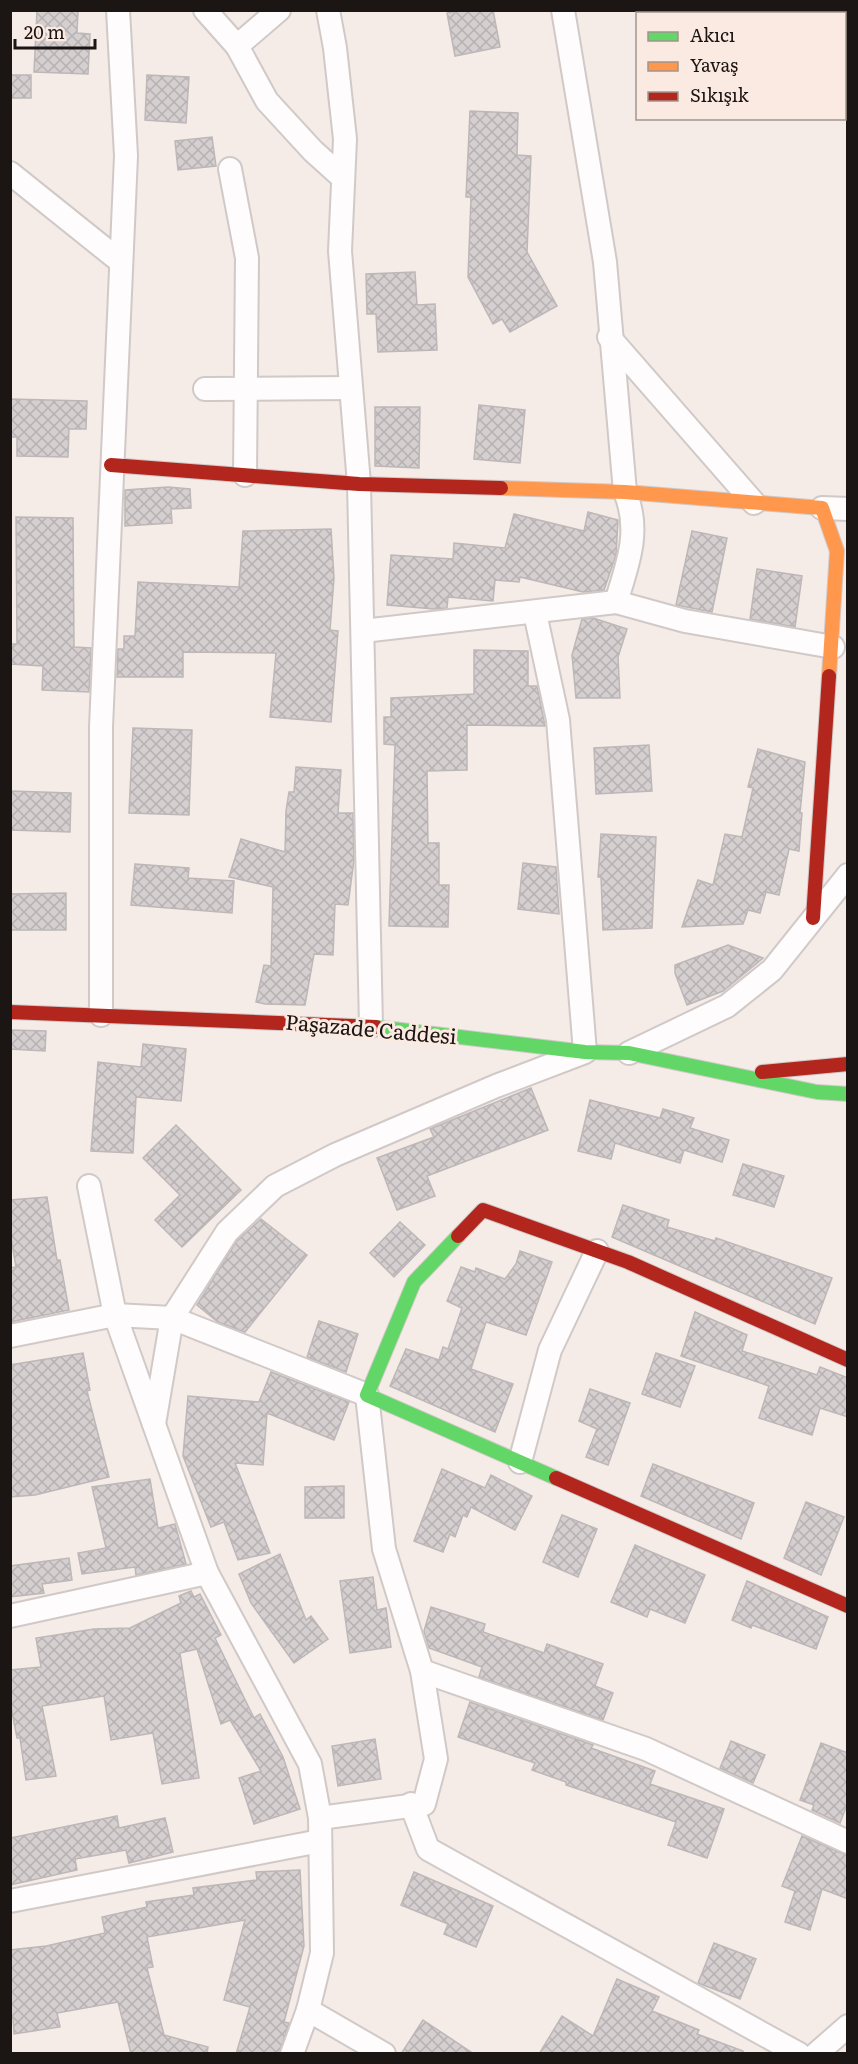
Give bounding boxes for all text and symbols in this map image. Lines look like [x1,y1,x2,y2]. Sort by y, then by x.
scale bar [15,12,94,50]
legend [636,12,846,120]
text: 20 m [24,18,65,45]
text: Akıcı [690,21,735,48]
text: Yavaş [690,51,738,78]
text: Sıkışık [690,81,750,108]
street label: Paşazade Caddesi [284,1005,458,1050]

